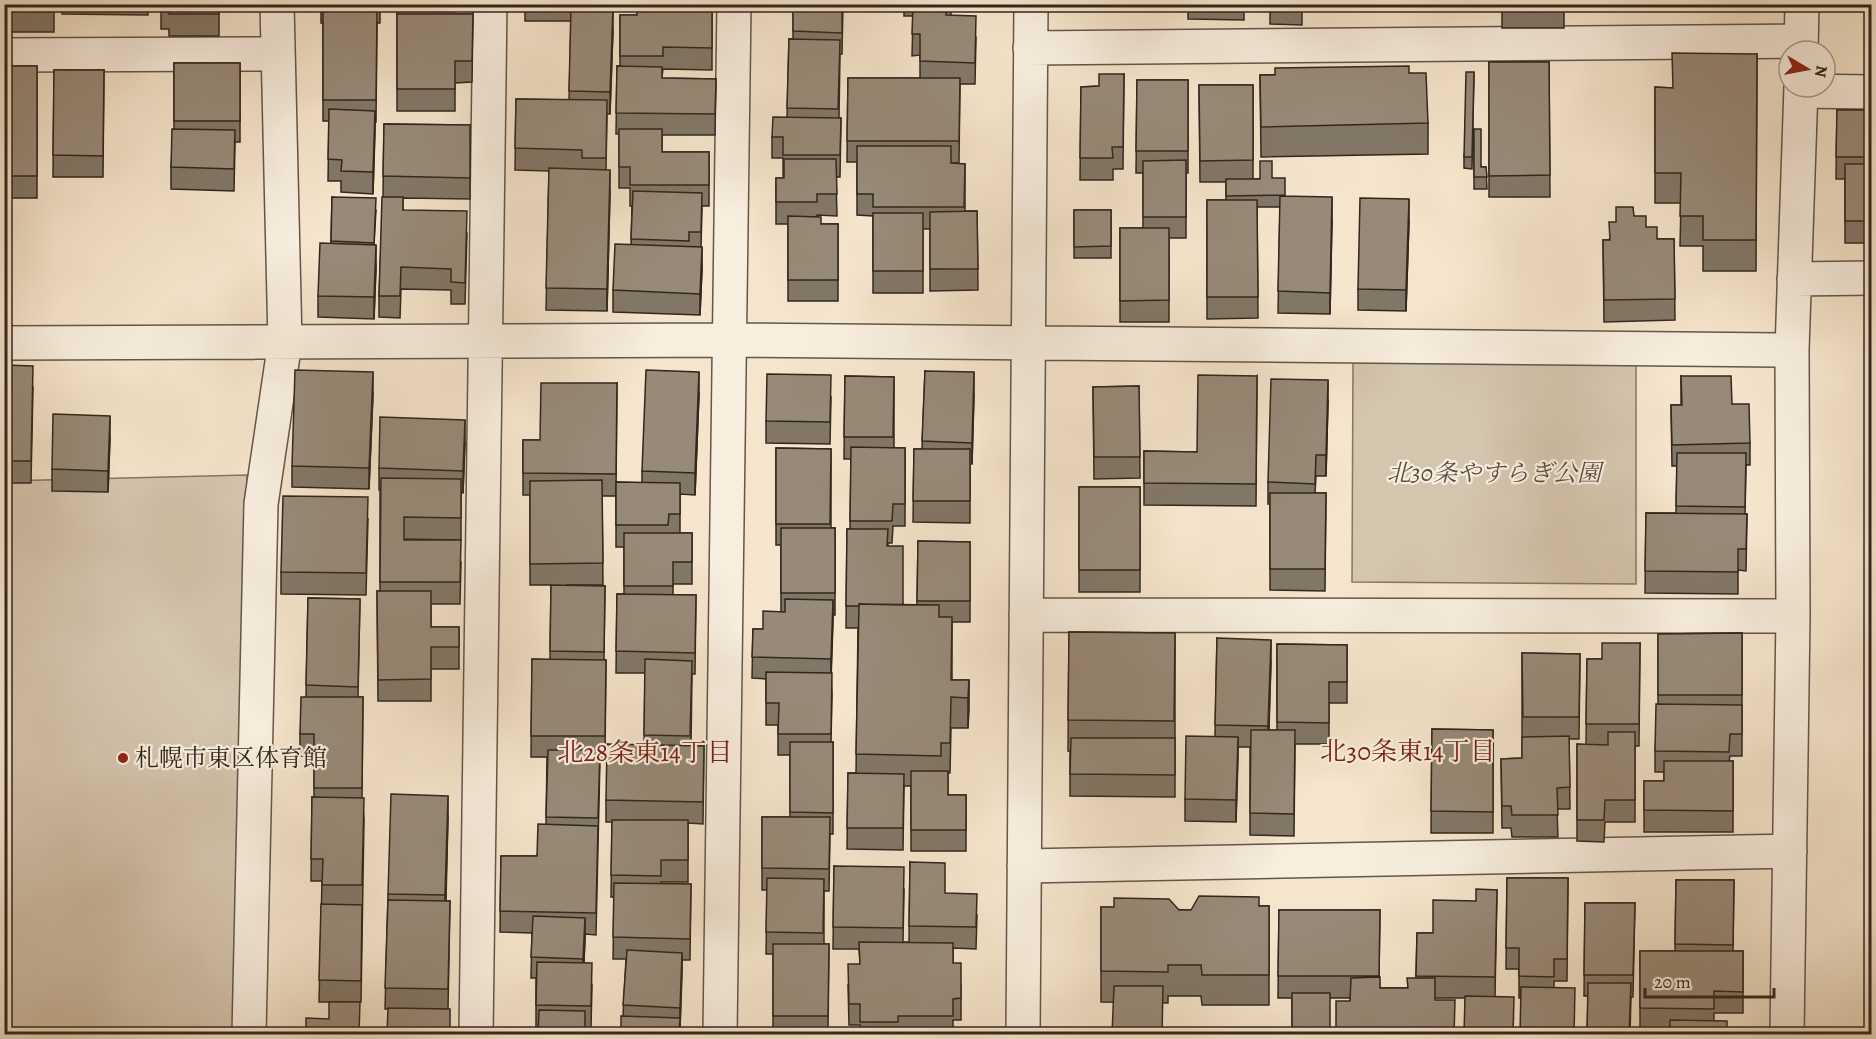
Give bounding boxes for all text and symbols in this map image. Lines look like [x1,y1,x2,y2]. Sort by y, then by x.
north arrow [1777,39,1837,99]
text: N [1809,64,1833,79]
park label: 北30条やすらぎ公園 [1387,457,1605,489]
district label: 北30条東14丁目 [1320,734,1496,769]
district label: 北28条東14丁目 [557,735,733,770]
place label: 札幌市東区体育館 [135,742,327,774]
marker: 札幌市東区体育館 [116,751,130,765]
scale bar [1645,961,1774,999]
text: 20 m [1654,970,1691,994]

